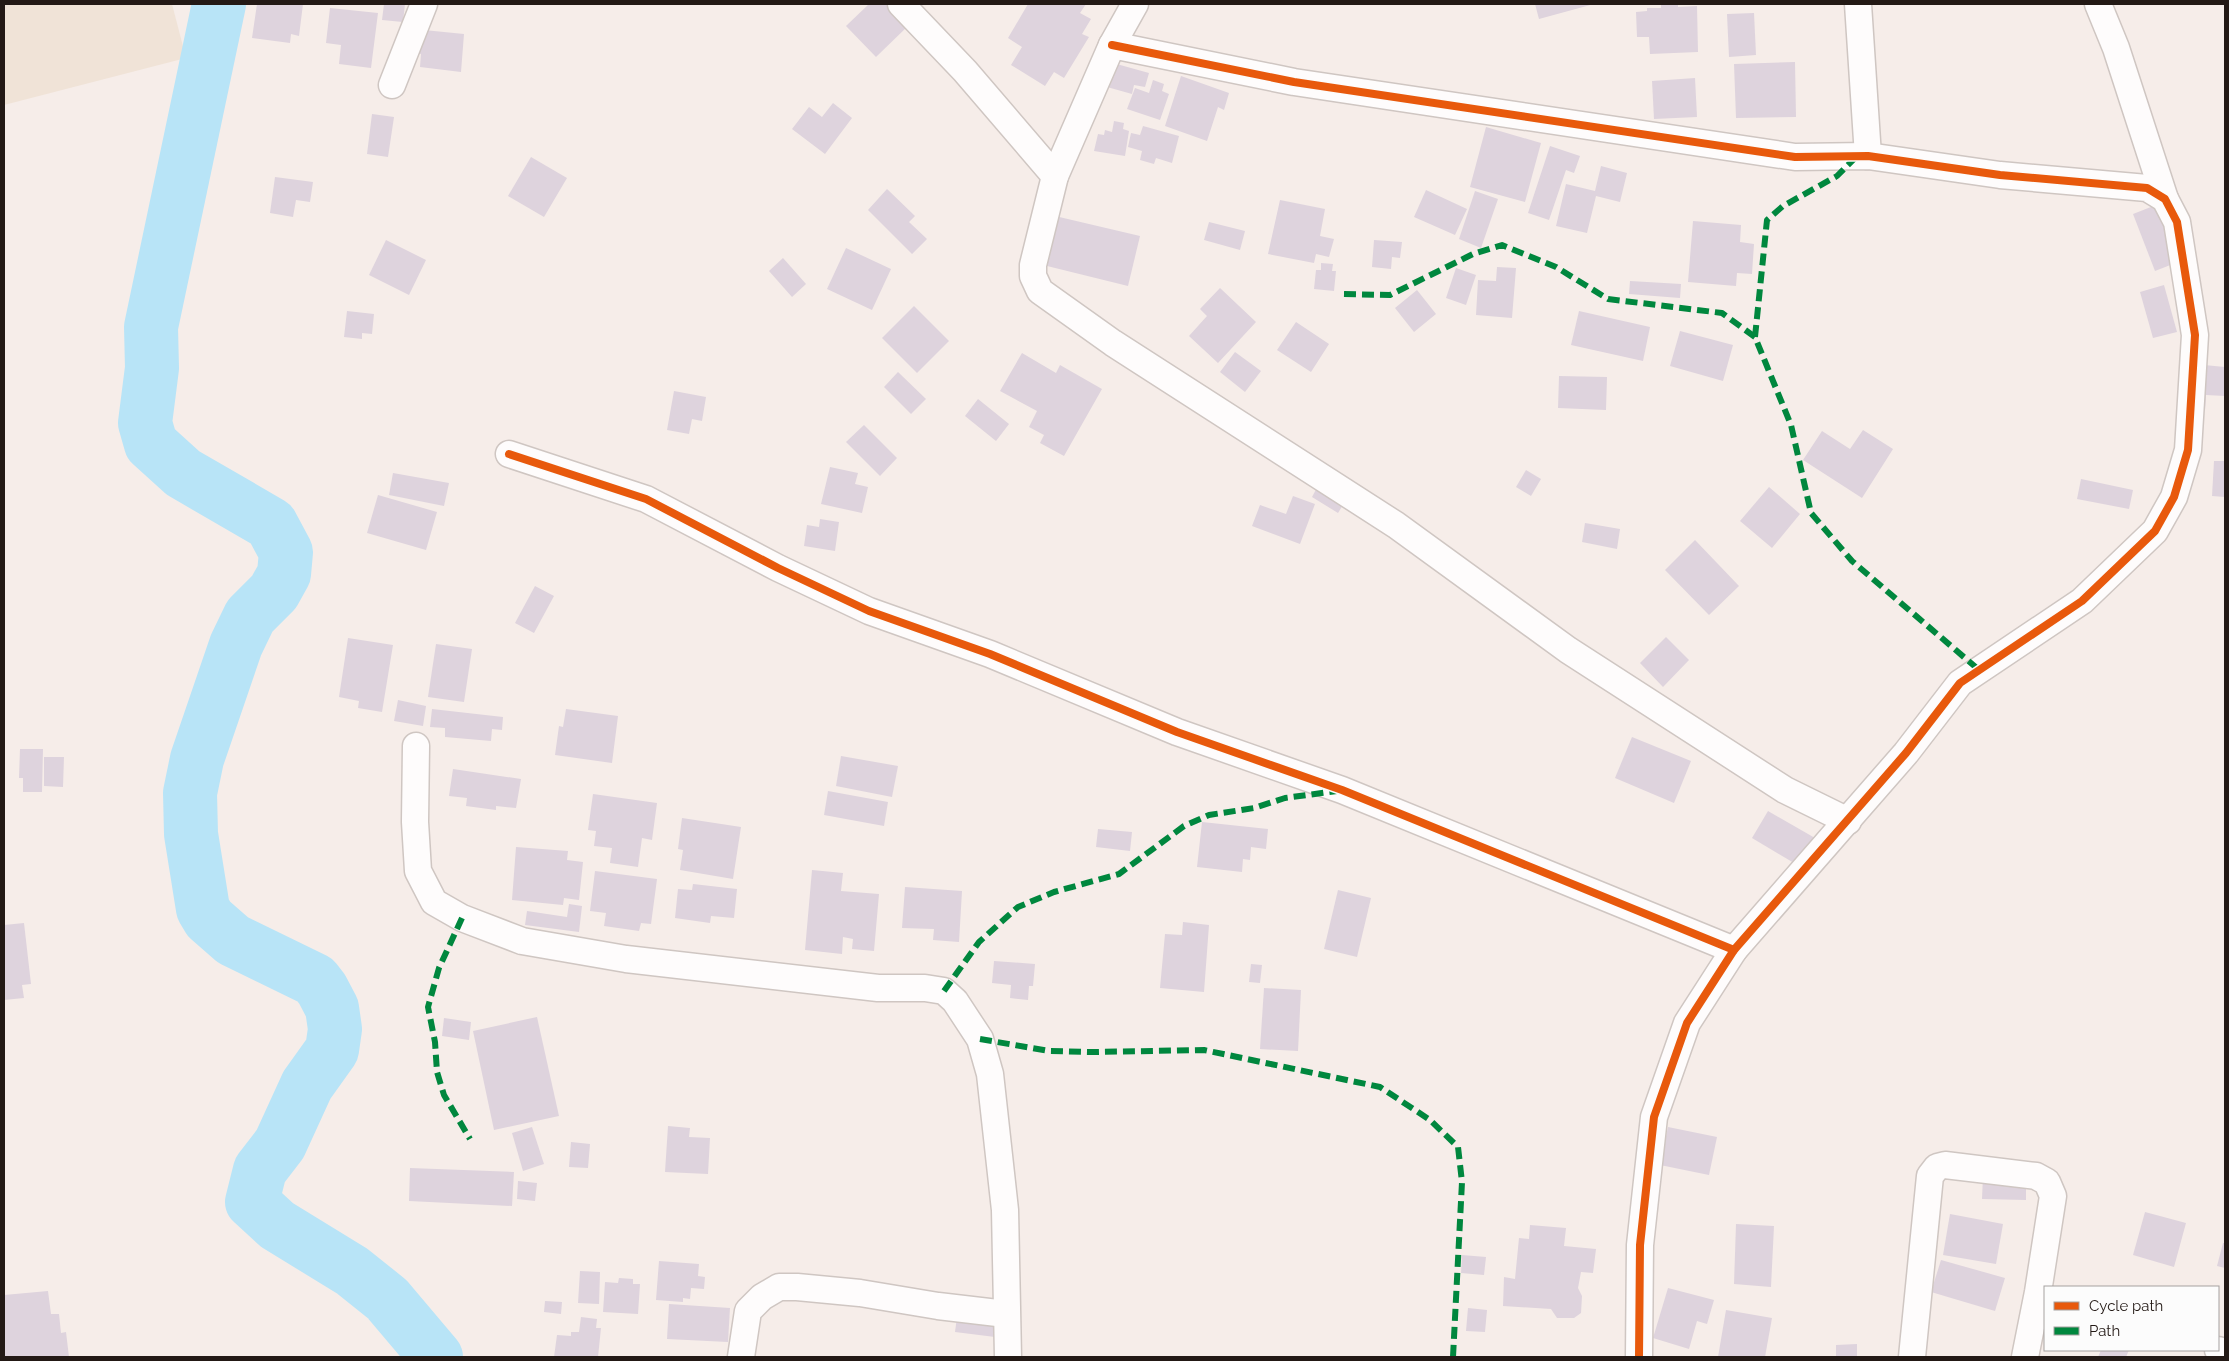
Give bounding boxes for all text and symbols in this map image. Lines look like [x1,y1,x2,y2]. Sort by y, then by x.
legend [2044,1286,2219,1351]
text: Cycle path [2089,1297,2163,1315]
text: Path [2089,1322,2120,1340]

